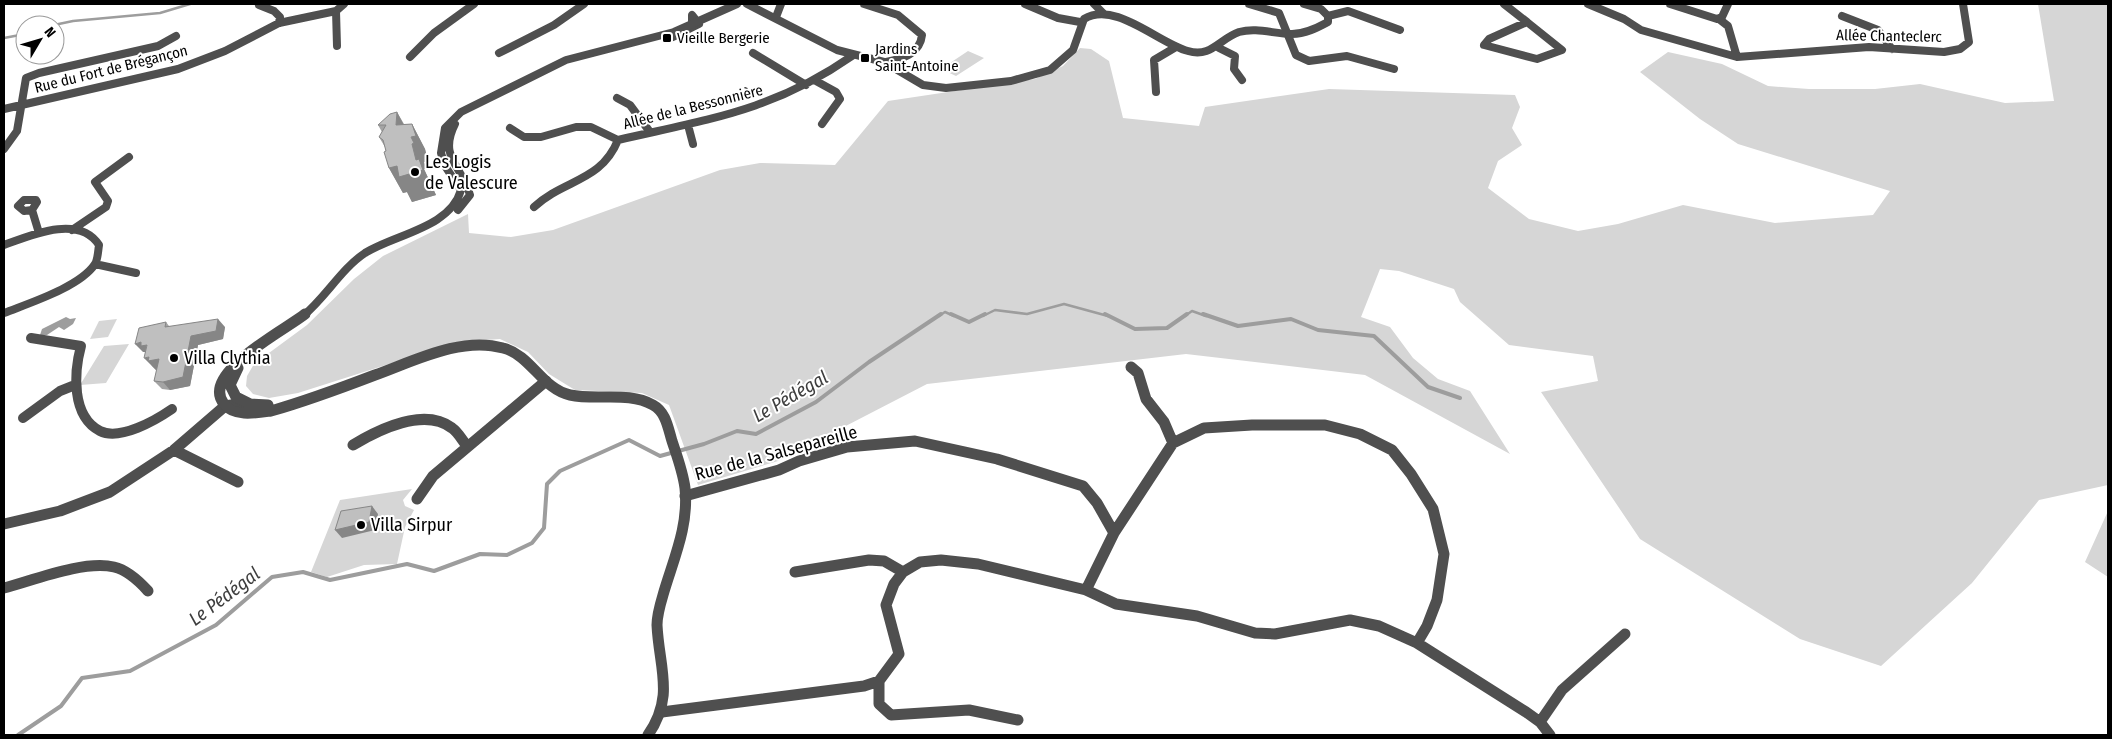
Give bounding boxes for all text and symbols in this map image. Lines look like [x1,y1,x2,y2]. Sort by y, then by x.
north arrow [15,15,65,65]
text: N [41,24,59,41]
street label: Allée Chanteclerc [1836,26,1943,46]
place label: Vieille Bergerie [677,29,770,47]
marker: Vieille Bergerie [661,32,673,44]
place label: Jardins Saint-Antoine [875,40,959,75]
street label: Rue du Fort de Brégançon [32,41,190,97]
marker: Jardins Saint-Antoine [859,52,871,64]
street label: Allée de la Bessonnière [621,81,765,133]
place label: Les Logis de Valescure [425,151,518,194]
marker: Les Logis de Valescure [409,166,421,178]
place label: Villa Clythia [184,347,271,369]
marker: Villa Clythia [168,352,180,364]
water label: Le Pédégal [748,366,832,427]
street label: Rue de la Salsepareille [692,421,860,485]
place label: Villa Sirpur [371,514,453,536]
marker: Villa Sirpur [355,519,367,531]
water label: Le Pédégal [184,562,264,631]

